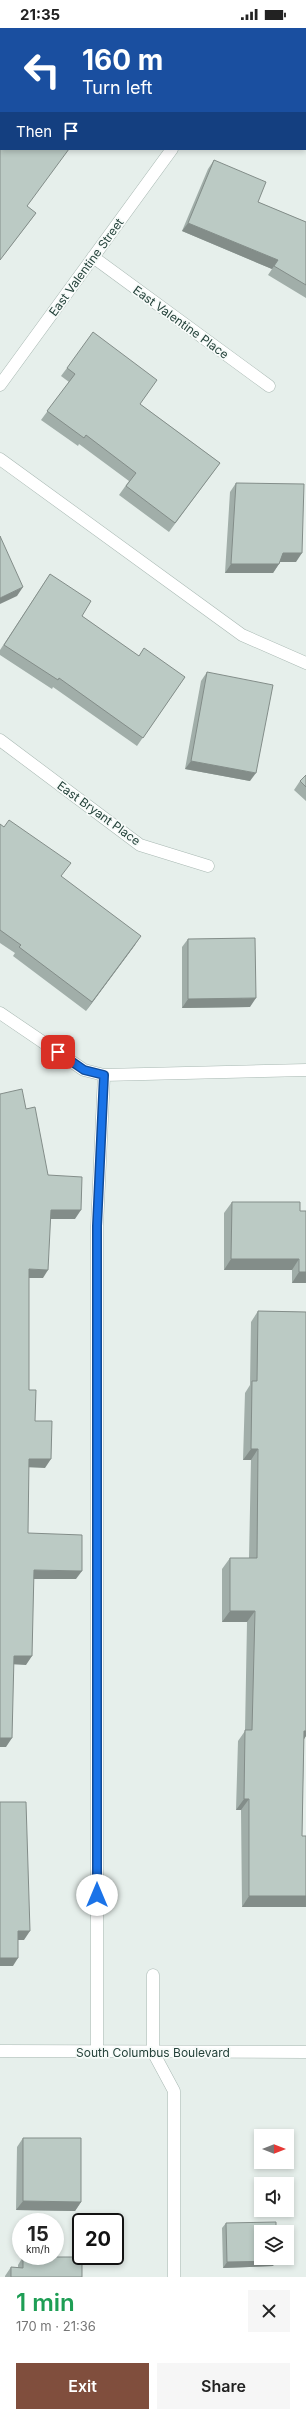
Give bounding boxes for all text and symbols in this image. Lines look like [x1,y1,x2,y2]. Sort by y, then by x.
text: 21:35 [20,5,60,24]
text: 160 m [82,43,163,77]
icon: left [16,44,68,96]
text: Turn left [82,77,152,98]
icon: arrive [60,120,82,142]
text: Then [16,122,52,141]
street label: East Valentine Street [46,215,127,319]
street label: East Valentine Place [130,282,232,362]
street label: East Bryant Place [54,778,144,848]
pin [41,1035,75,1069]
icon: arrive [47,1041,69,1063]
position arrow [76,1874,118,1916]
street label: South Columbus Boulevard [76,2045,230,2060]
north arrow [254,2129,294,2169]
map controls [254,2129,294,2265]
button: sound [254,2177,294,2217]
speed limit sign: 20 [72,2213,124,2265]
text: 15 [27,2222,49,2246]
button: layers [254,2225,294,2265]
text: km/h [26,2243,50,2255]
text: 1 min [16,2288,75,2317]
button: close [248,2290,290,2332]
text: 170 m · 21:36 [16,2318,96,2334]
button: Exit [16,2363,149,2409]
button: Share [157,2363,290,2409]

